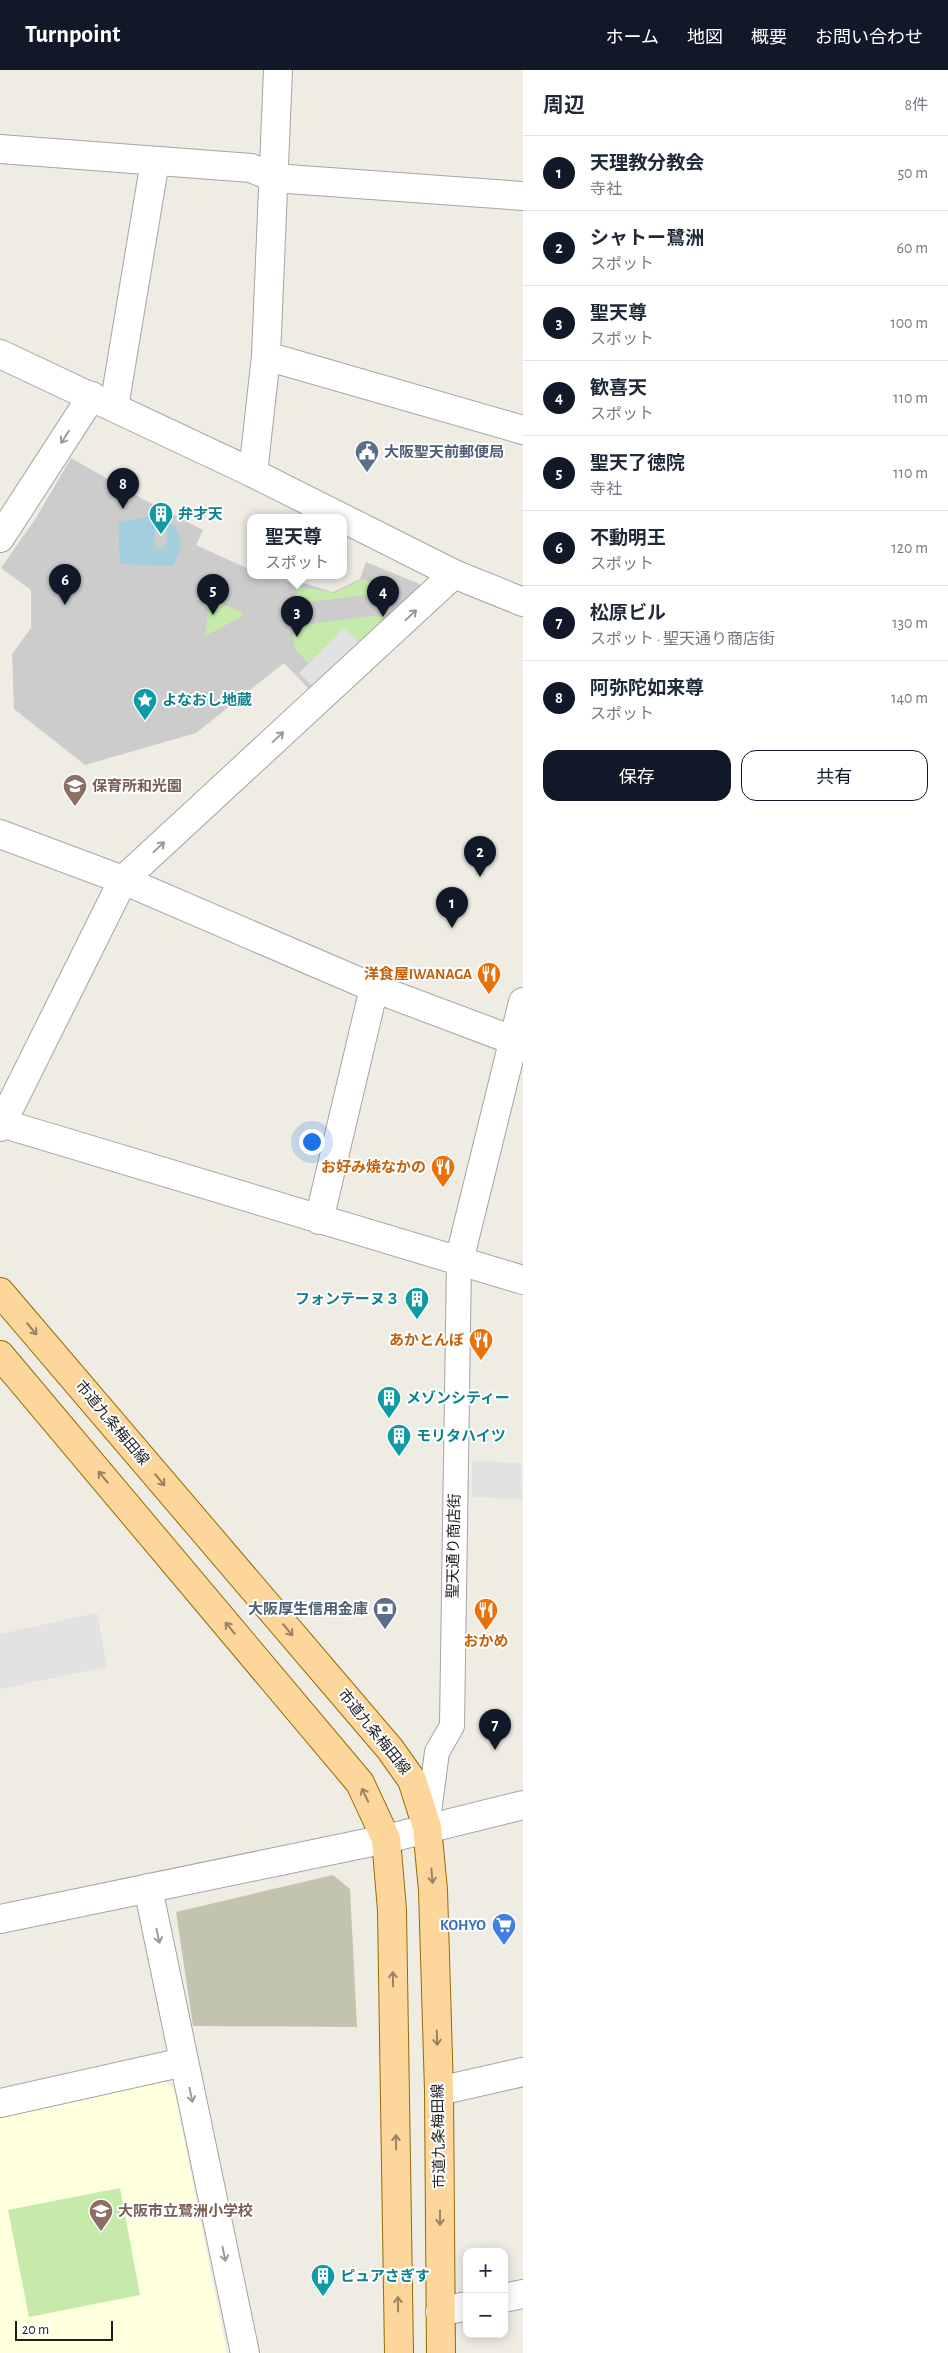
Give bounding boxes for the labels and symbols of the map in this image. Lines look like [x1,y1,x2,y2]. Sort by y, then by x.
one-way arrow [60,430,71,444]
public building icon: 大阪聖天前郵便局 [354,439,380,473]
place label: 大阪聖天前郵便局 [384,443,504,460]
pin: 8 [107,468,139,509]
building icon: 弁才天 [148,501,174,535]
place label: 弁才天 [178,505,223,522]
pin: 6 [49,564,81,605]
pin: 5 [197,574,229,615]
pin: 4 [367,576,399,617]
pin: 3 [281,596,313,637]
one-way arrow [404,609,417,621]
place icon: よなおし地蔵 [132,687,158,721]
place label: よなおし地蔵 [162,692,252,708]
one-way arrow [272,731,285,743]
school or university icon: 保育所和光園 [62,773,88,807]
place label: 保育所和光園 [92,778,182,794]
pin: 2 [464,836,496,877]
one-way arrow [152,841,165,853]
pin: 1 [436,887,468,928]
restaurant icon: 洋食屋IWANAGA [476,961,502,995]
place label: 洋食屋IWANAGA [364,966,472,982]
your location [299,1129,325,1155]
restaurant icon: お好み焼なかの [430,1154,456,1188]
place label: お好み焼なかの [321,1159,426,1175]
building icon: フォンテーヌ３ [404,1286,430,1320]
place label: フォンテーヌ３ [295,1292,400,1307]
one-way arrow [26,1323,37,1336]
restaurant icon: あかとんぼ [468,1327,494,1361]
place label: あかとんぼ [389,1332,464,1348]
street label: 市道九条梅田線 [73,1377,153,1468]
building icon: メゾンシティー [376,1385,402,1419]
place label: メゾンシティー [406,1390,510,1406]
building icon: モリタハイツ [386,1423,412,1457]
place label: モリタハイツ [416,1428,506,1444]
one-way arrow [98,1470,109,1483]
one-way arrow [154,1473,166,1486]
street label: 聖天通り商店街 [445,1493,462,1599]
bank icon: 大阪厚生信用金庫 [372,1596,398,1630]
restaurant icon: おかめ [473,1597,499,1631]
place label: 大阪厚生信用金庫 [248,1601,368,1617]
one-way arrow [225,1622,236,1635]
one-way arrow [283,1623,294,1636]
place label: おかめ [463,1633,509,1649]
street label: 市道九条梅田線 [335,1685,414,1778]
pin: 7 [479,1709,511,1750]
one-way arrow [360,1788,369,1803]
one-way arrow [427,1868,436,1884]
supermarket icon: KOHYO [491,1912,517,1946]
place label: KOHYO [440,1918,486,1933]
one-way arrow [154,1928,163,1944]
one-way arrow [388,1972,398,1988]
one-way arrow [433,2030,442,2046]
street label: 市道九条梅田線 [429,2083,447,2189]
one-way arrow [187,2087,196,2103]
one-way arrow [391,2134,400,2150]
school or university icon: 大阪市立鷺洲小学校 [88,2198,114,2232]
place label: 大阪市立鷺洲小学校 [118,2203,253,2219]
one-way arrow [435,2210,445,2226]
one-way arrow [220,2246,230,2262]
building icon: ピュアさぎす [310,2263,336,2297]
place label: ピュアさぎす [340,2268,430,2284]
one-way arrow [393,2297,403,2313]
scale bar [15,2318,112,2341]

